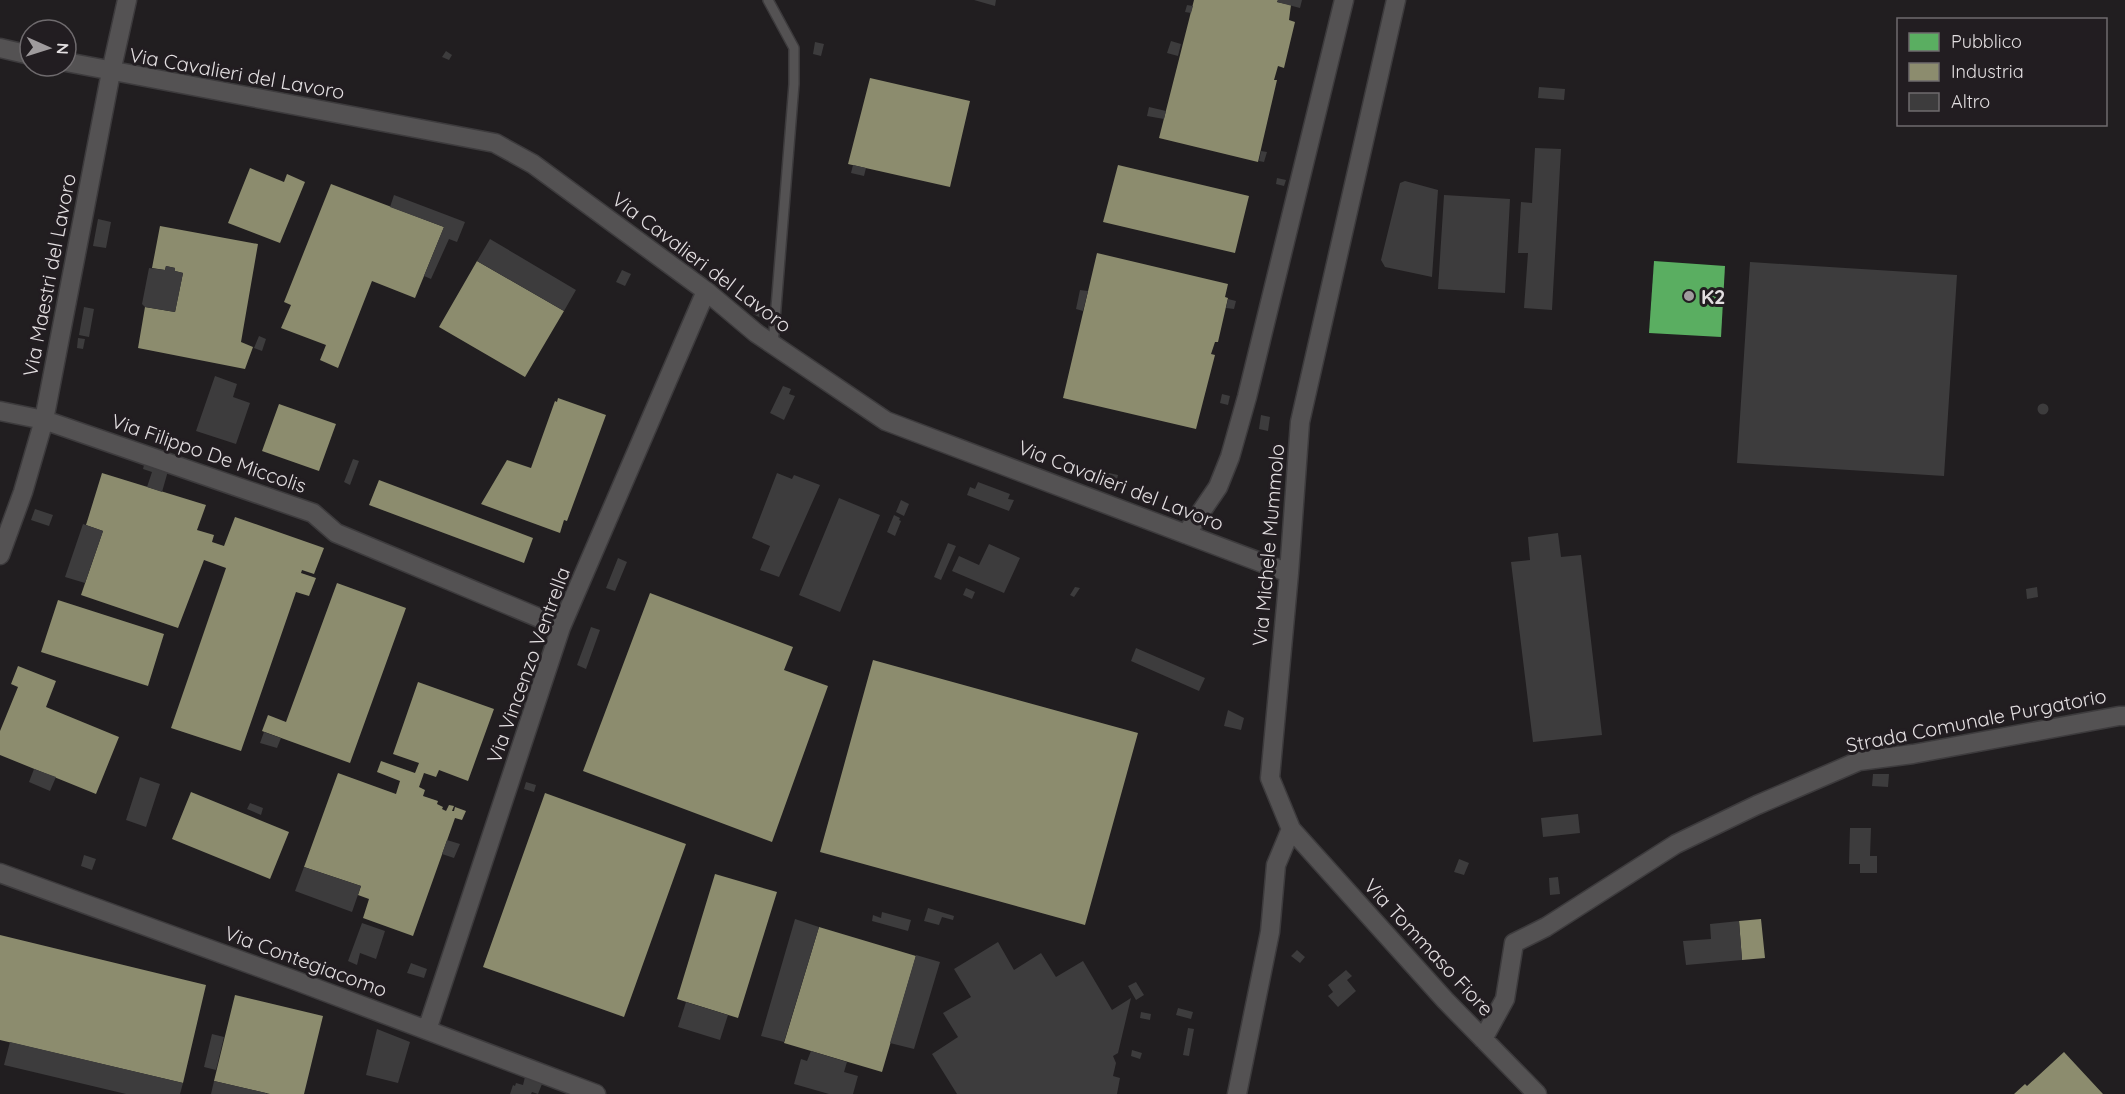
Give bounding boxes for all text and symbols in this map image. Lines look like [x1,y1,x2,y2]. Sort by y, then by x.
north arrow [18,18,78,78]
legend [1897,18,2107,126]
text: Pubblico [1951,30,2022,53]
text: N [53,42,73,55]
street label: Via Cavalieri del Lavoro [127,42,347,104]
text: Industria [1951,60,2024,83]
text: Altro [1951,90,1990,113]
street label: Via Maestri del Lavoro [17,171,81,379]
street label: Via Cavalieri del Lavoro [607,186,797,338]
place label: K2 [1701,284,1725,309]
marker: K2 [1682,289,1696,303]
street label: Via Filippo De Miccolis [108,408,310,498]
street label: Via Cavalieri del Lavoro [1015,434,1227,536]
street label: Via Michele Mummolo [1247,443,1289,647]
street label: Via Vincenzo Ventrella [481,564,575,766]
street label: Strada Comunale Purgatorio [1844,682,2108,758]
street label: Via Tommaso Fiore [1359,873,1499,1021]
street label: Via Contegiacomo [221,920,391,1002]

